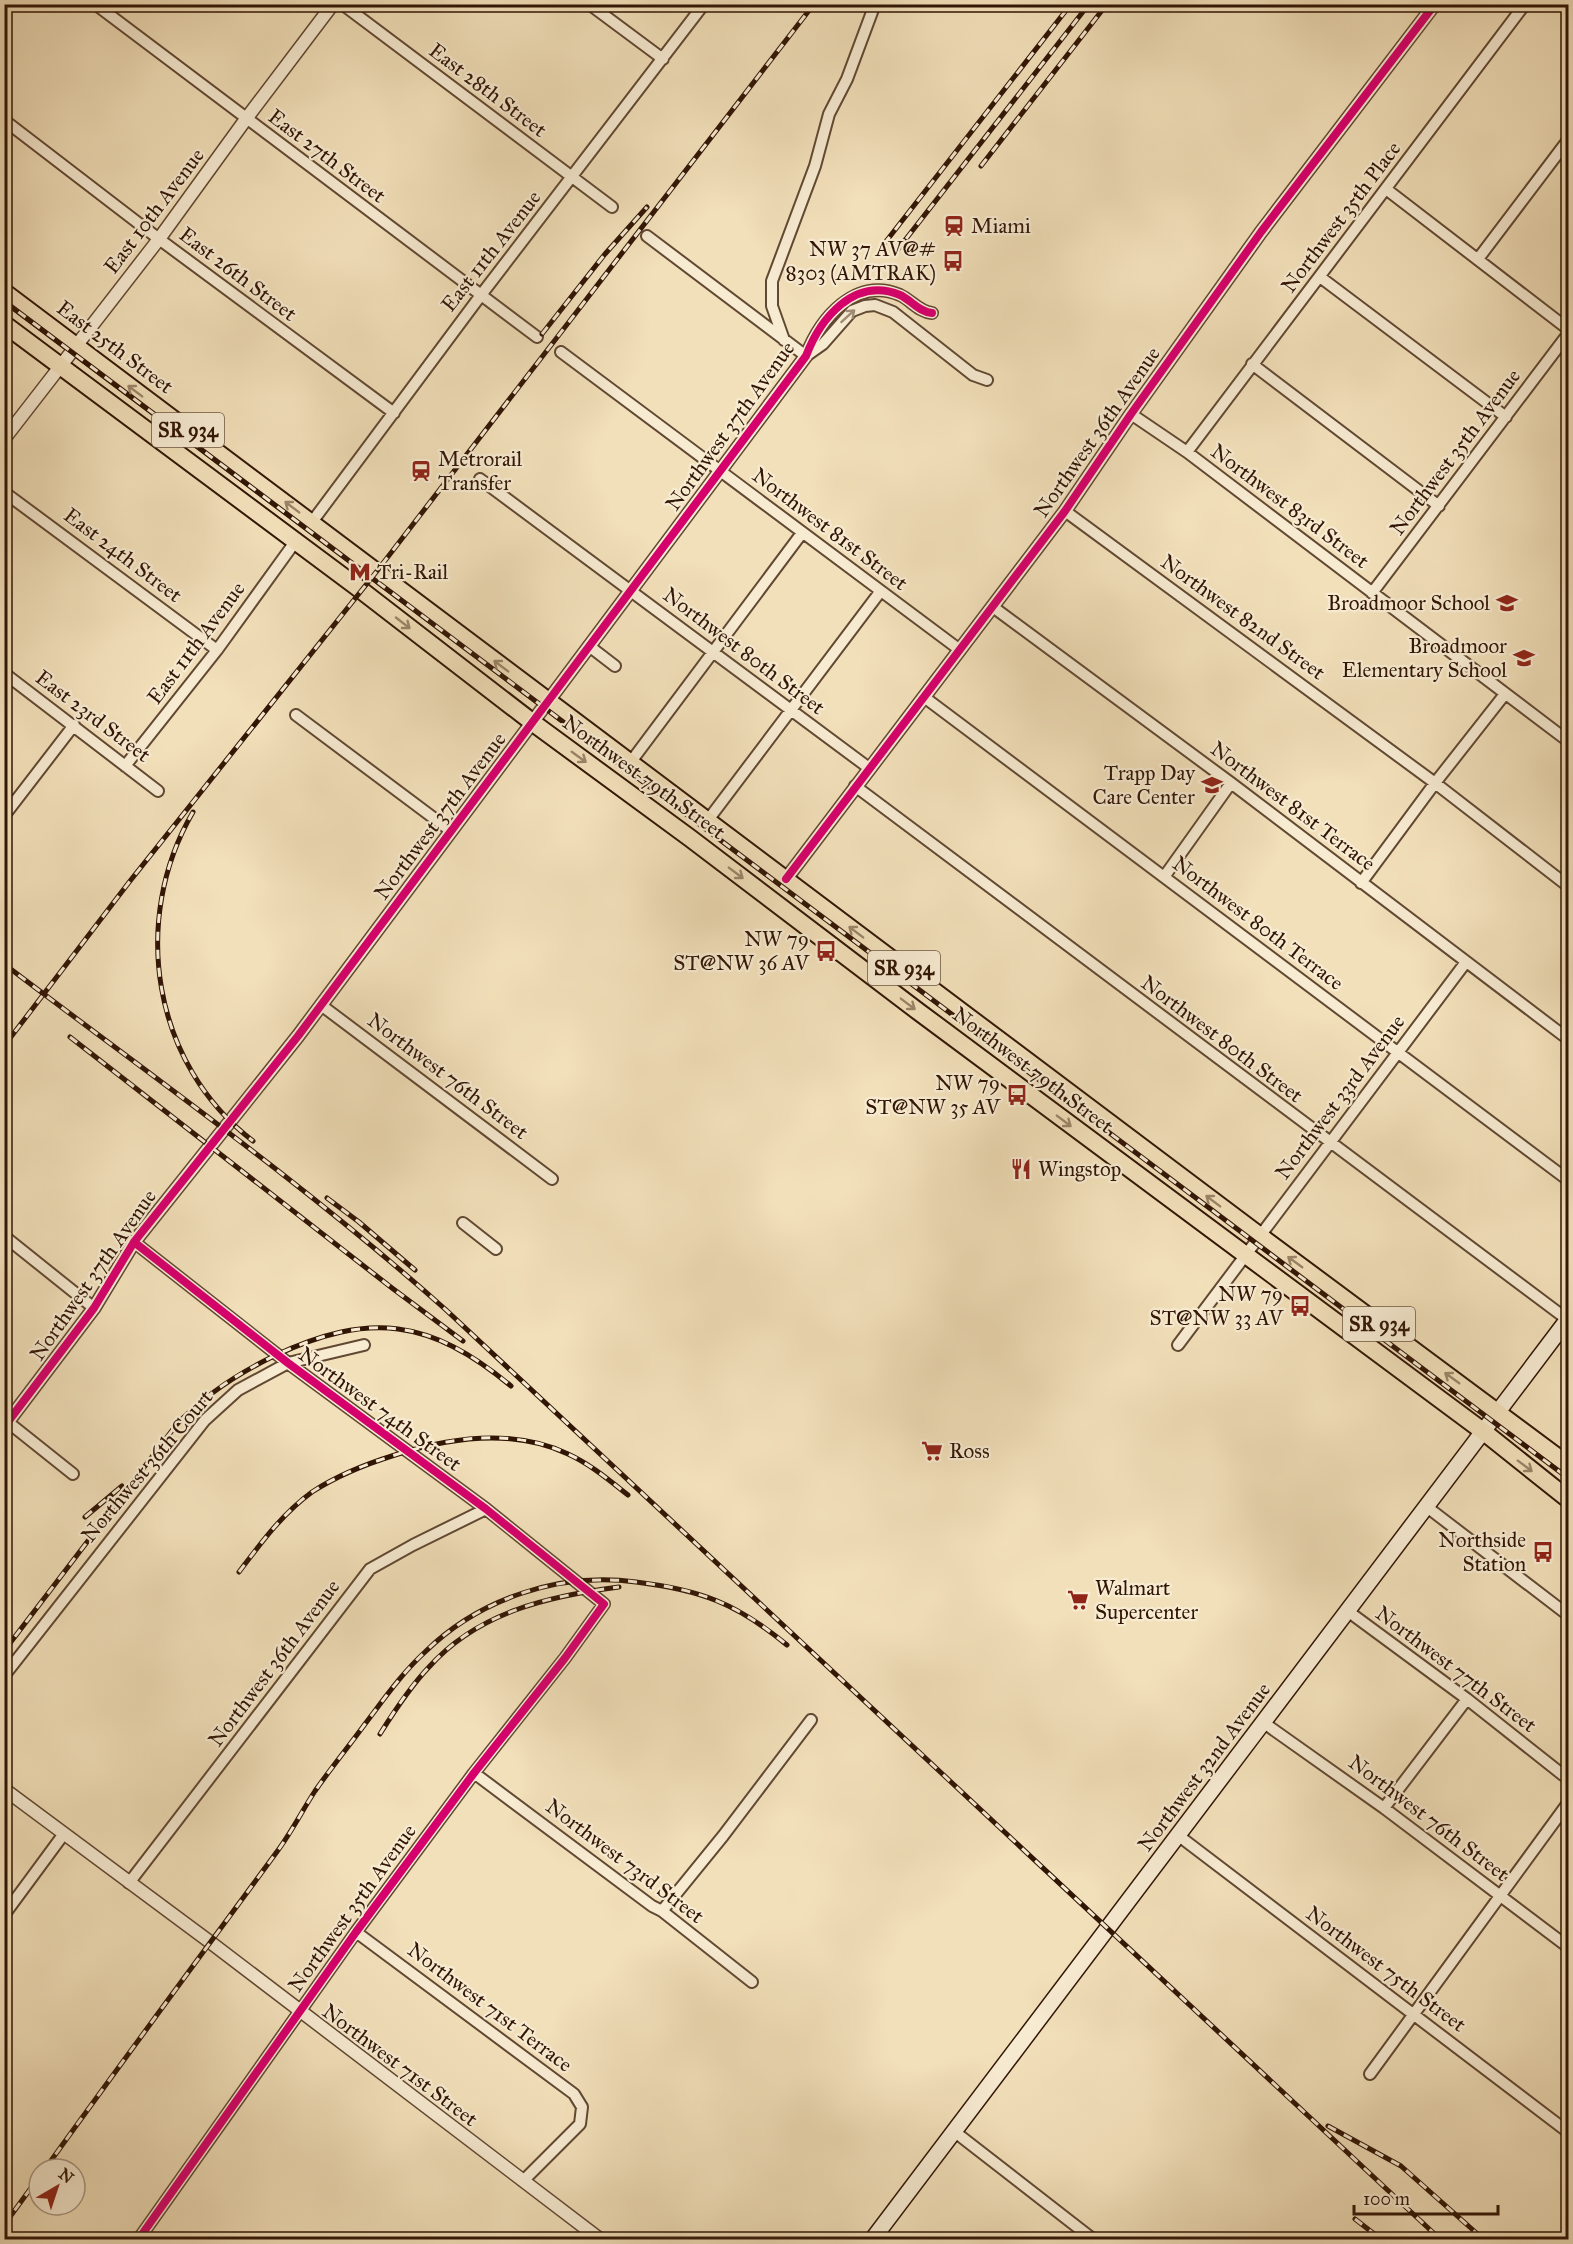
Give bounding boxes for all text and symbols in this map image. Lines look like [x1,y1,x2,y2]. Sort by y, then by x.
street label: East 28th Street [424,37,553,143]
street label: East 27th Street [263,103,391,209]
street label: Northwest 35th Place [1276,136,1407,298]
street label: East 10th Avenue [98,143,210,279]
street label: East 11th Avenue [436,185,547,317]
place label: Miami [971,213,1031,239]
station icon: Miami [942,214,966,238]
street label: East 26th Street [174,221,302,327]
place label: NW 37 AV@# 8303 (AMTRAK) [786,236,936,286]
bus stop icon: NW 37 AV@# 8303 (AMTRAK) [941,249,965,273]
street label: East 25th Street [52,295,179,400]
one-way arrow [840,309,855,323]
street label: Northwest 37th Avenue [660,336,800,516]
street label: Northwest 36th Avenue [1028,341,1166,522]
street label: Northwest 35th Avenue [1384,363,1526,540]
one-way arrow [128,384,144,397]
road number: SR 934 [152,413,224,447]
street label: Northwest 83rd Street [1206,438,1375,574]
place label: Metrorail Transfer [438,446,523,496]
station icon: Metrorail Transfer [409,459,433,483]
street label: Northwest 81st Street [747,462,913,596]
one-way arrow [284,501,300,513]
street label: East 24th Street [59,502,188,608]
street label: Northwest 82nd Street [1156,549,1331,686]
place label: Tri-Rail [377,559,449,585]
metro station icon: Tri-Rail [348,560,372,584]
street label: East 11th Avenue [141,576,251,709]
street label: Northwest 80th Street [658,582,831,721]
place label: Broadmoor School [1327,590,1490,616]
school or university icon: Broadmoor School [1495,591,1519,615]
one-way arrow [395,616,411,629]
place label: Broadmoor Elementary School [1342,633,1507,683]
school or university icon: Broadmoor Elementary School [1512,646,1536,670]
one-way arrow [494,659,510,672]
street label: East 23rd Street [30,664,156,768]
street label: Northwest 79th Street [557,709,731,845]
street label: Northwest 37th Avenue [369,727,512,905]
street label: Northwest 81st Terrace [1205,736,1381,877]
one-way arrow [571,751,587,763]
place label: Trapp Day Care Center [1092,760,1196,810]
school or university icon: Trapp Day Care Center [1200,773,1224,797]
street label: Northwest 80th Terrace [1167,850,1349,996]
one-way arrow [728,867,744,880]
place label: NW 79 ST@NW 36 AV [673,926,810,976]
one-way arrow [848,926,864,939]
bus stop icon: NW 79 ST@NW 36 AV [814,939,838,963]
road number: SR 934 [868,951,940,985]
street label: Northwest 80th Street [1136,970,1309,1109]
one-way arrow [899,998,915,1010]
street label: Northwest 79th Street [947,1001,1119,1139]
street label: Northwest 76th Street [363,1007,534,1145]
street label: Northwest 33rd Avenue [1270,1009,1411,1184]
place label: NW 79 ST@NW 35 AV [865,1070,1001,1120]
bus stop icon: NW 79 ST@NW 35 AV [1005,1083,1029,1107]
one-way arrow [1055,1115,1071,1127]
place label: Wingstop [1038,1156,1121,1182]
restaurant icon: Wingstop [1009,1157,1033,1181]
street label: Northwest 37th Avenue [24,1184,162,1366]
one-way arrow [1205,1195,1221,1207]
one-way arrow [1287,1256,1303,1268]
place label: NW 79 ST@NW 33 AV [1150,1281,1284,1331]
bus stop icon: NW 79 ST@NW 33 AV [1288,1294,1312,1318]
road number: SR 934 [1343,1307,1415,1341]
street label: Northwest 74th Street [293,1341,467,1477]
one-way arrow [1444,1371,1460,1384]
street label: Northwest 36th Court [76,1384,219,1548]
place label: Ross [949,1438,990,1464]
supermarket icon: Ross [920,1439,944,1463]
one-way arrow [1517,1460,1533,1472]
place label: Northside Station [1438,1527,1526,1577]
bus stop icon: Northside Station [1531,1540,1555,1564]
street label: Northwest 36th Avenue [203,1574,346,1752]
place label: Walmart Supercenter [1095,1575,1198,1625]
supermarket icon: Walmart Supercenter [1066,1588,1090,1612]
street label: Northwest 77th Street [1370,1600,1542,1738]
street label: Northwest 32nd Avenue [1132,1677,1276,1857]
street label: Northwest 76th Street [1344,1749,1515,1887]
street label: Northwest 73rd Street [541,1793,710,1929]
street label: Northwest 35th Avenue [282,1819,422,1997]
street label: Northwest 75th Street [1301,1900,1472,2038]
street label: Northwest 71st Terrace [402,1937,578,2078]
street label: Northwest 71st Street [317,1998,483,2132]
north arrow [27,2157,87,2217]
text: N [55,2164,78,2188]
scale bar [1354,2178,1498,2216]
text: 100 m [1363,2188,1410,2210]

